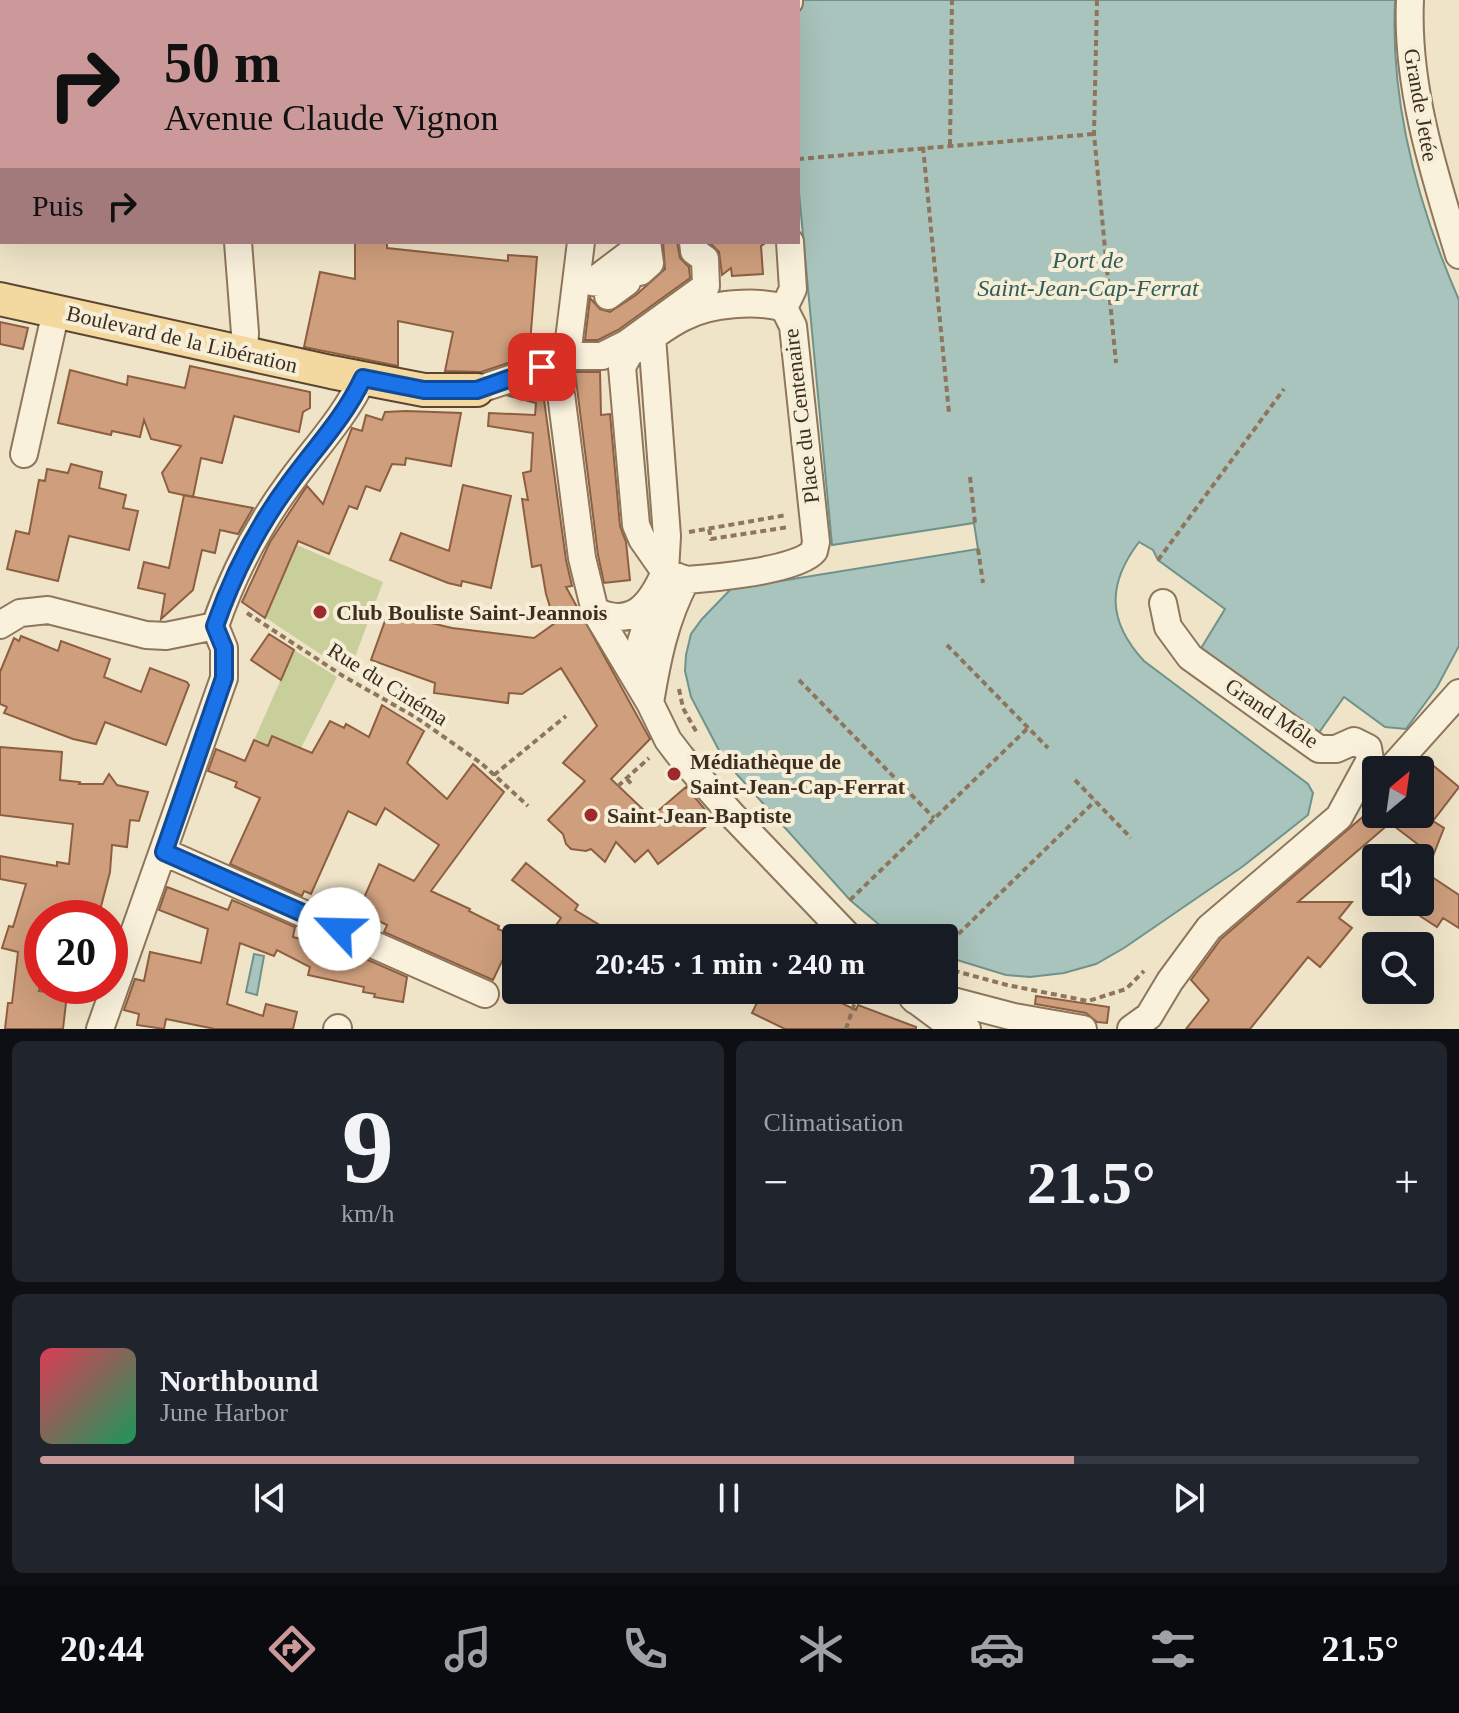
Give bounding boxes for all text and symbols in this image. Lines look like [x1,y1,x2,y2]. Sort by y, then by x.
icon: right [32,32,136,136]
text: 50 m [164,32,281,94]
street label: Grande Jetée [1399,47,1443,163]
text: Avenue Claude Vignon [164,98,498,138]
icon: right [100,184,144,228]
text: Puis [32,189,84,222]
water label: Port de Saint-Jean-Cap-Ferrat [977,247,1200,301]
street label: Boulevard de la Libération [64,300,300,378]
street label: Place du Centenaire [778,327,824,505]
pin [508,333,576,401]
icon: arrive [520,345,564,389]
place label: Club Bouliste Saint-Jeannois [336,600,608,625]
marker: Club Bouliste Saint-Jeannois [311,603,329,621]
street label: Rue du Cinéma [323,637,453,731]
street label: Grand Môle [1221,673,1323,753]
place label: Médiathèque de Saint-Jean-Cap-Ferrat [690,749,906,799]
north arrow [1362,756,1434,828]
map controls [1362,756,1434,1004]
marker: Médiathèque de Saint-Jean-Cap-Ferrat [665,765,683,783]
place label: Saint-Jean-Baptiste [607,803,792,828]
marker: Saint-Jean-Baptiste [582,806,600,824]
button: sound [1362,844,1434,916]
position arrow [297,887,381,971]
speed limit sign: 20 [24,900,128,1004]
button: search [1362,932,1434,1004]
text: 20:45 · 1 min · 240 m [595,947,865,980]
text: 9 [342,1089,394,1204]
text: Climatisation [764,1108,904,1137]
text: 21.5° [1027,1150,1156,1216]
text: − [764,1158,788,1207]
text: + [1394,1158,1419,1207]
text: km/h [341,1199,394,1228]
text: Northbound [160,1364,318,1397]
text: June Harbor [160,1398,288,1427]
icon: previous [248,1476,292,1520]
icon: pause [707,1476,751,1520]
icon: next [1167,1476,1211,1520]
icon: directions [264,1621,320,1677]
icon: music [440,1621,496,1677]
icon: phone [617,1621,673,1677]
icon: climate [793,1621,849,1677]
icon: car [969,1621,1025,1677]
icon: filters [1145,1621,1201,1677]
text: 20:44 [60,1629,144,1669]
text: 21.5° [1321,1629,1399,1669]

